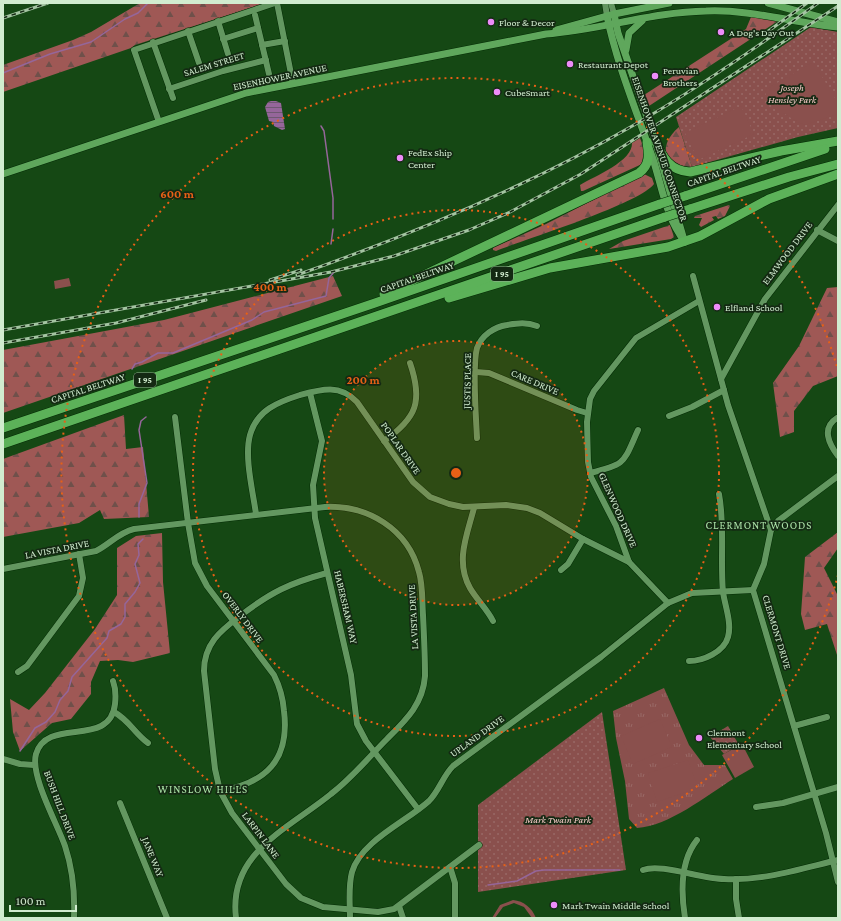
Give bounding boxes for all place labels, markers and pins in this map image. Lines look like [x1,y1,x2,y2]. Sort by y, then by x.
marker: Floor & Decor [486,17,496,27]
place label: Floor & Decor [499,17,555,28]
marker: A Dog's Day Out [716,27,726,37]
place label: A Dog's Day Out [729,27,795,38]
marker: Restaurant Depot [565,59,575,69]
place label: Restaurant Depot [578,59,649,70]
place label: Peruvian Brothers [663,65,699,88]
marker: Peruvian Brothers [650,71,660,81]
marker: CubeSmart [492,87,502,97]
place label: CubeSmart [505,87,551,98]
place label: FedEx Ship Center [408,147,452,170]
marker: FedEx Ship Center [395,153,405,163]
marker: Elfland School [712,302,722,312]
place label: Elfland School [725,302,783,313]
centre of rings [449,466,463,480]
place label: Clermont Elementary School [707,727,782,750]
marker: Clermont Elementary School [694,733,704,743]
marker: Mark Twain Middle School [549,900,559,910]
place label: Mark Twain Middle School [562,900,670,911]

